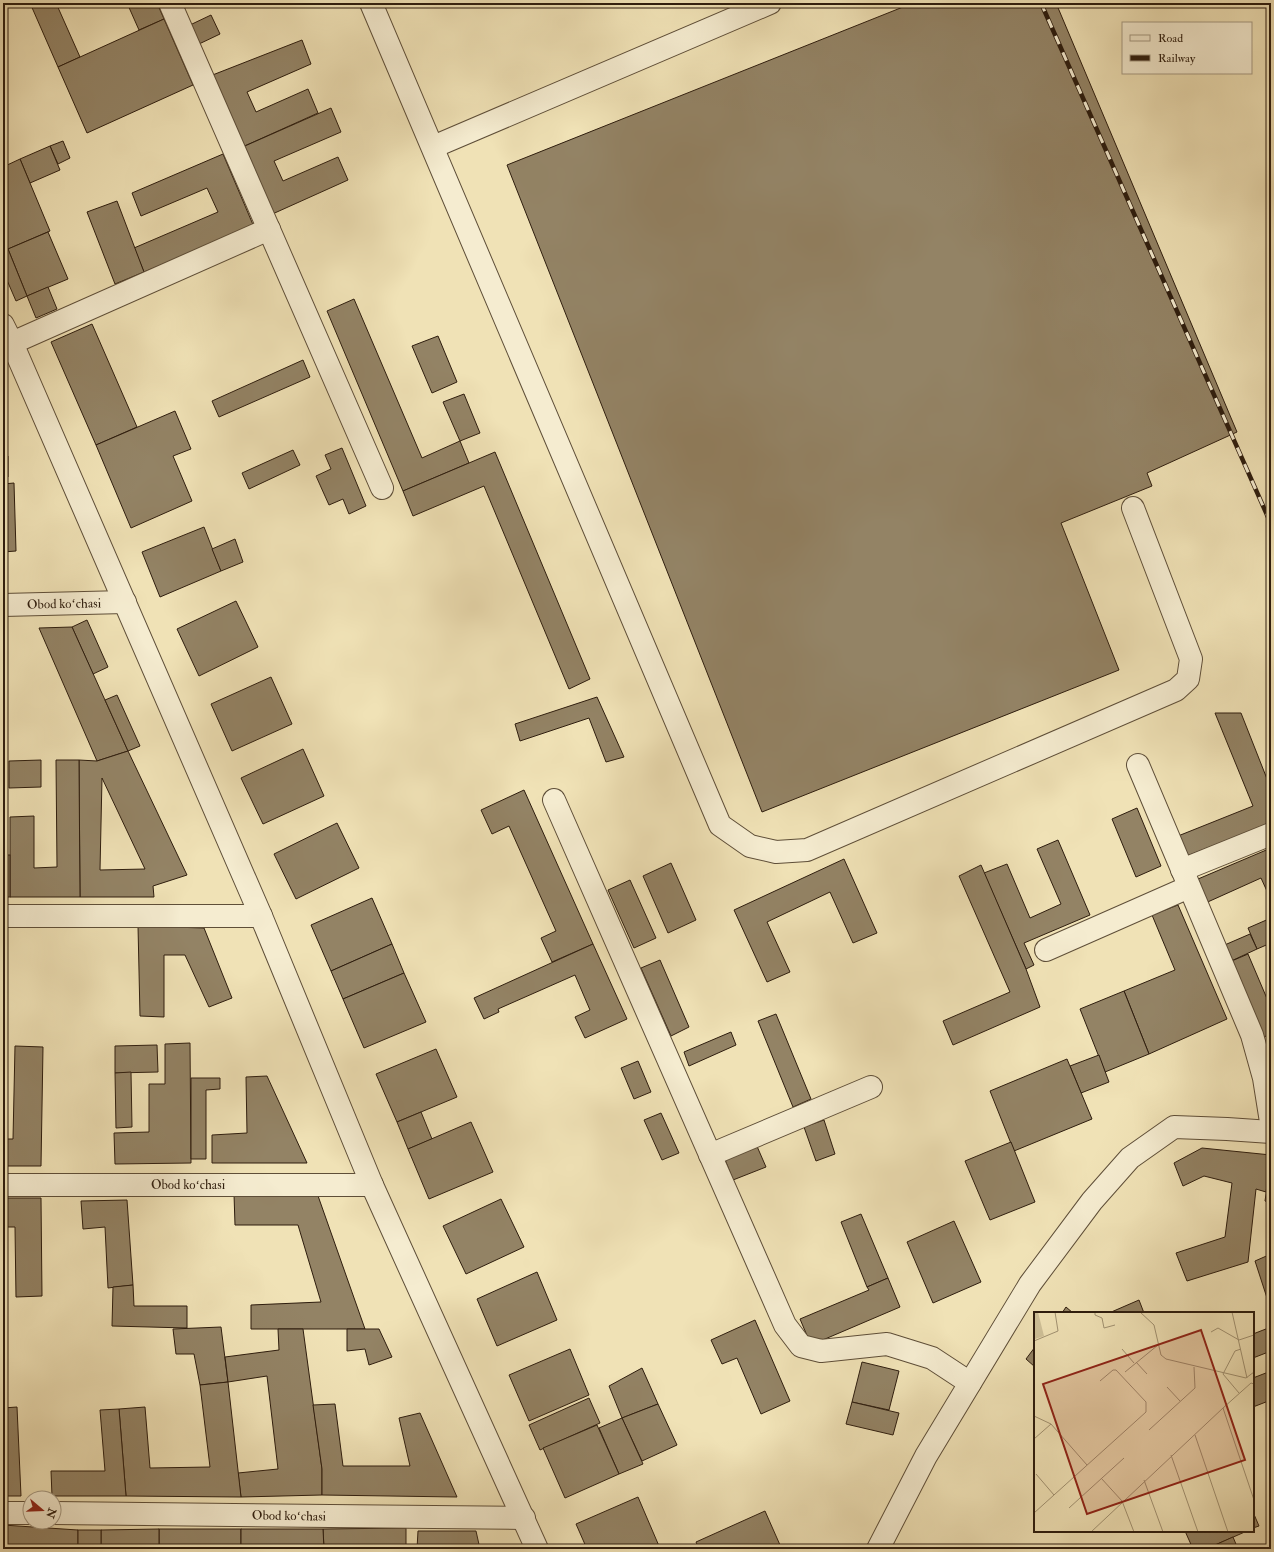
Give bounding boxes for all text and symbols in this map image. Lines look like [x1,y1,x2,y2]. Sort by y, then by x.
legend [1122,22,1252,74]
text: Road [1158,31,1183,46]
text: Railway [1158,51,1196,66]
street label: Obod koʻchasi [27,595,102,613]
street label: Obod koʻchasi [151,1177,226,1193]
inset map [1034,1312,1254,1532]
north arrow [22,1490,62,1530]
text: N [43,1505,59,1521]
street label: Obod koʻchasi [252,1507,327,1525]

